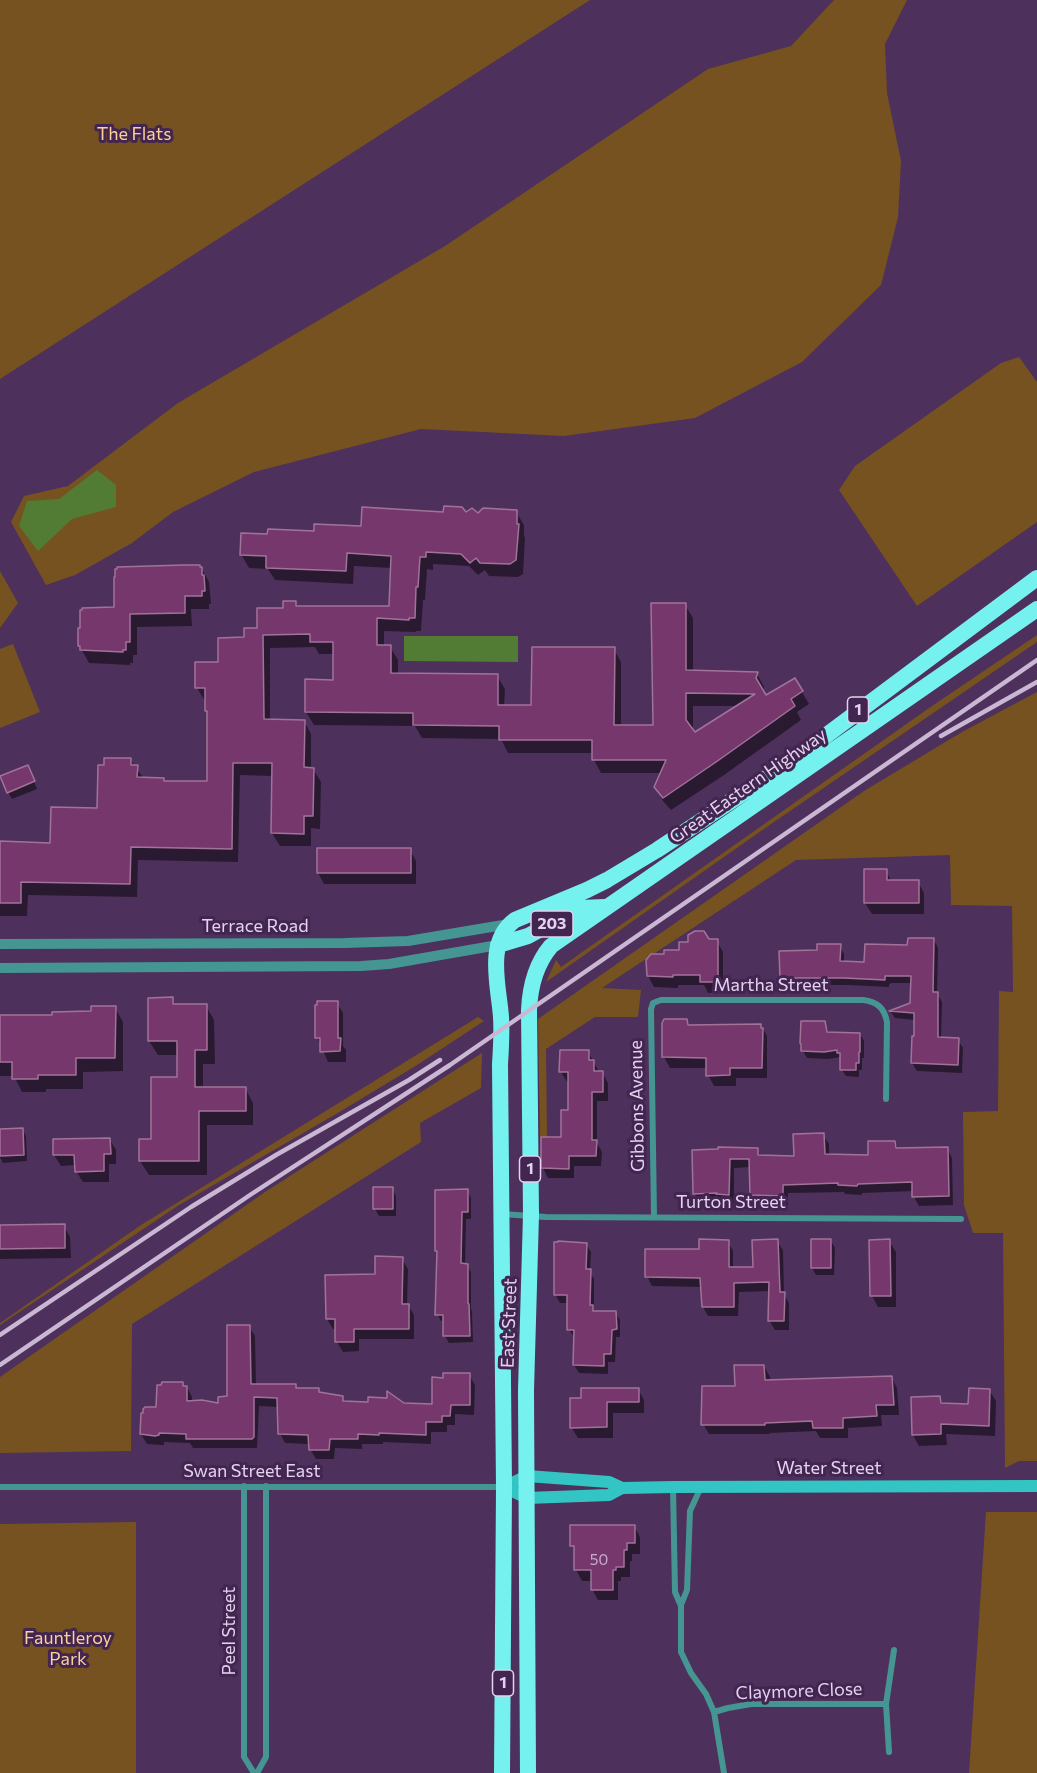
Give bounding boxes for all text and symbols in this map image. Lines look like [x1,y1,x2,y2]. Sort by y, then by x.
park label: The Flats [97,123,171,145]
road number: 1 [848,697,868,723]
street label: Great Eastern Highway [665,724,831,848]
road number: 203 [531,911,573,937]
street label: Terrace Road [201,915,309,937]
street label: Martha Street [713,974,829,996]
street label: Gibbons Avenue [625,1040,649,1172]
road number: 1 [520,1156,540,1182]
street label: Turton Street [676,1191,786,1213]
street label: East Street [497,1278,521,1368]
street label: Water Street [776,1457,882,1479]
street label: Swan Street East [183,1460,321,1482]
house number: 50 [590,1551,608,1569]
street label: Peel Street [218,1587,240,1675]
park label: Fauntleroy Park [24,1627,112,1670]
road number: 1 [492,1670,514,1696]
street label: Claymore Close [735,1678,863,1704]

